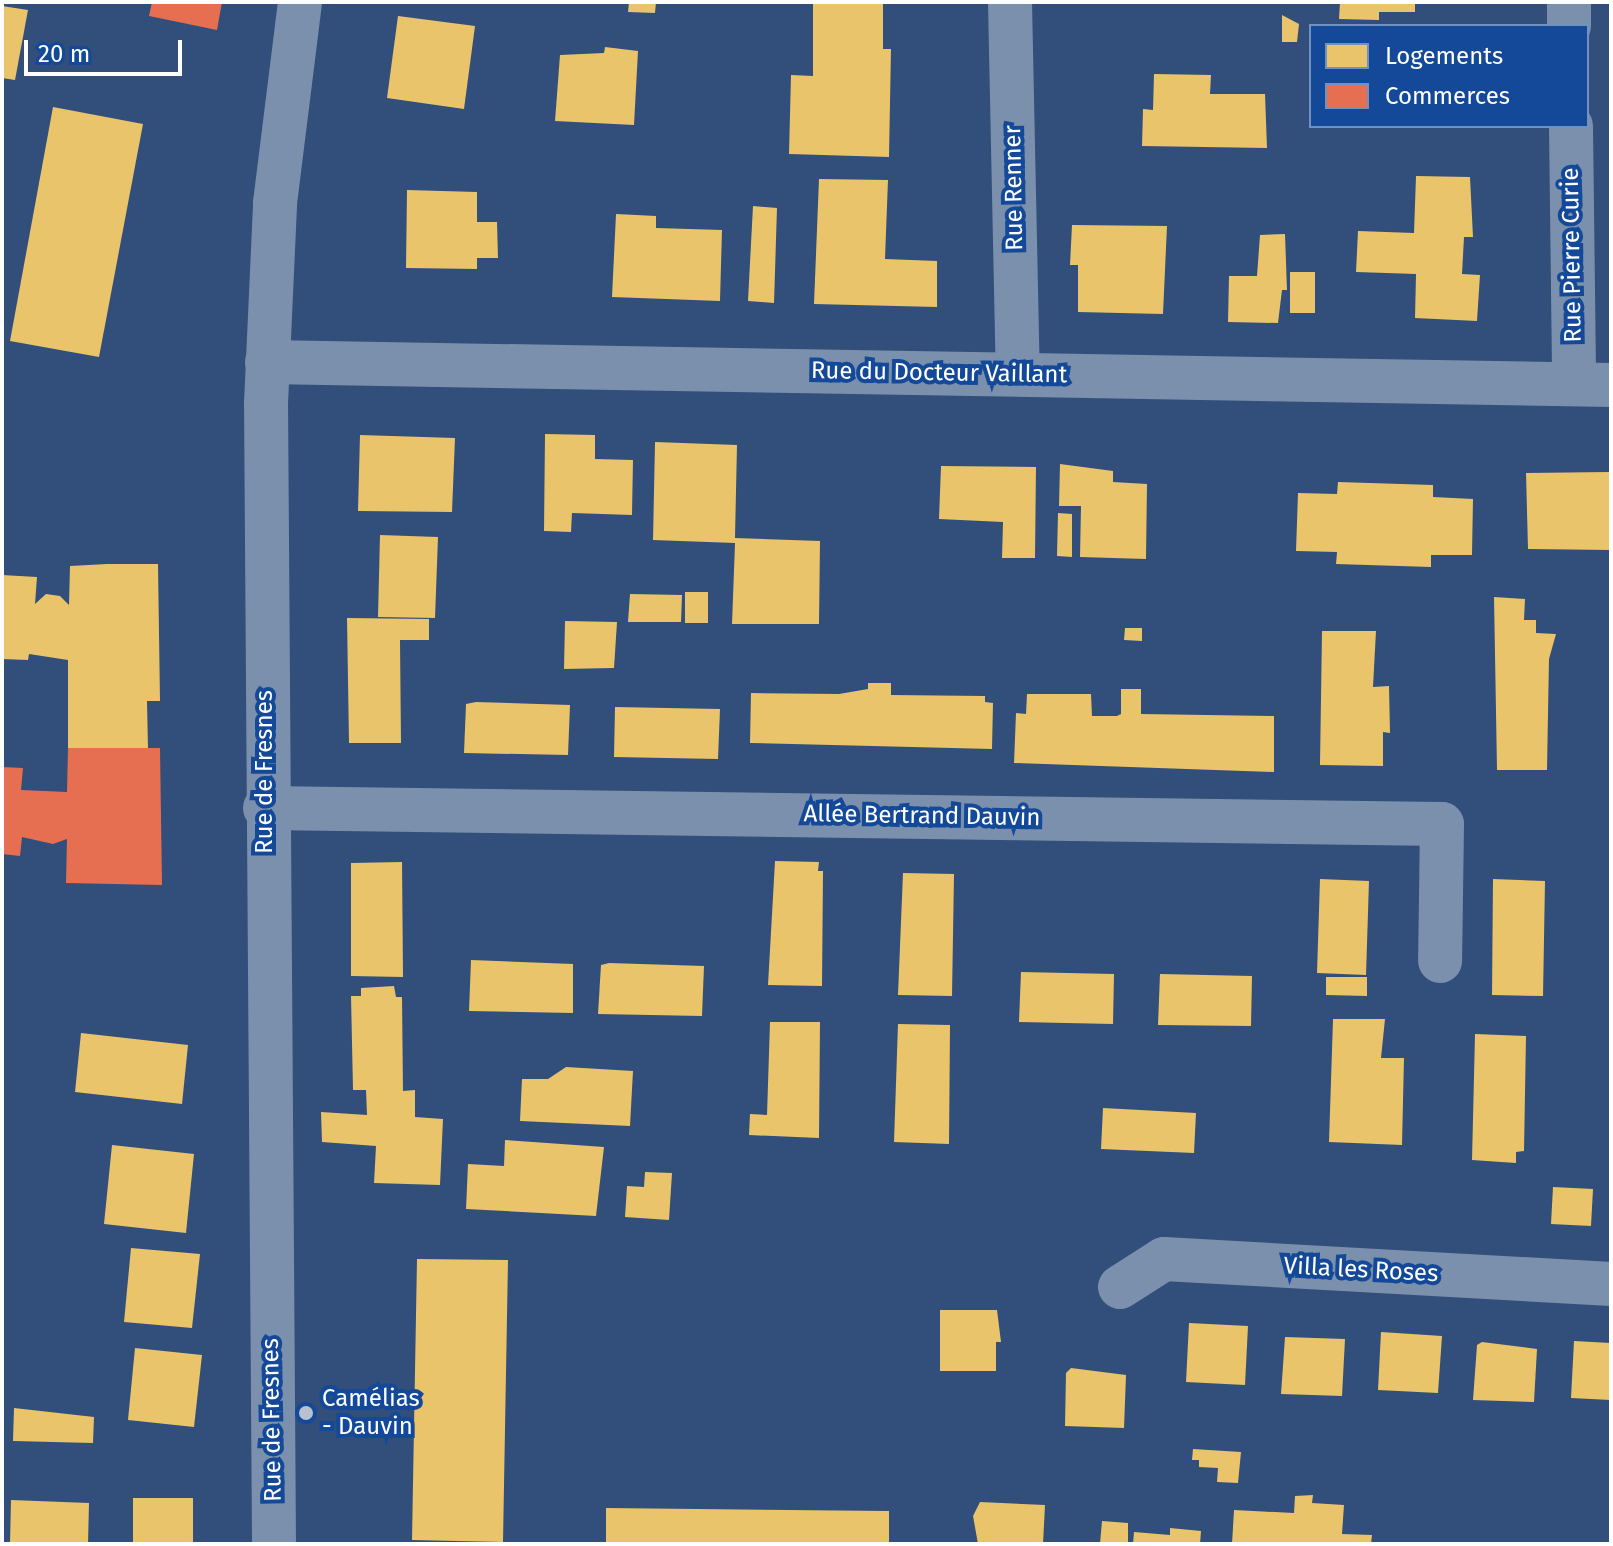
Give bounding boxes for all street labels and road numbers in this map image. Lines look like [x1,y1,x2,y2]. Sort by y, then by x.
street label: Rue Renner [999,125,1029,251]
street label: Rue Pierre Curie [1556,167,1588,343]
street label: Rue du Docteur Vaillant [811,356,1067,390]
street label: Rue de Fresnes [251,690,279,854]
street label: Allée Bertrand Dauvin [803,800,1041,832]
street label: Villa les Roses [1283,1252,1439,1288]
street label: Rue de Fresnes [256,1338,288,1502]

